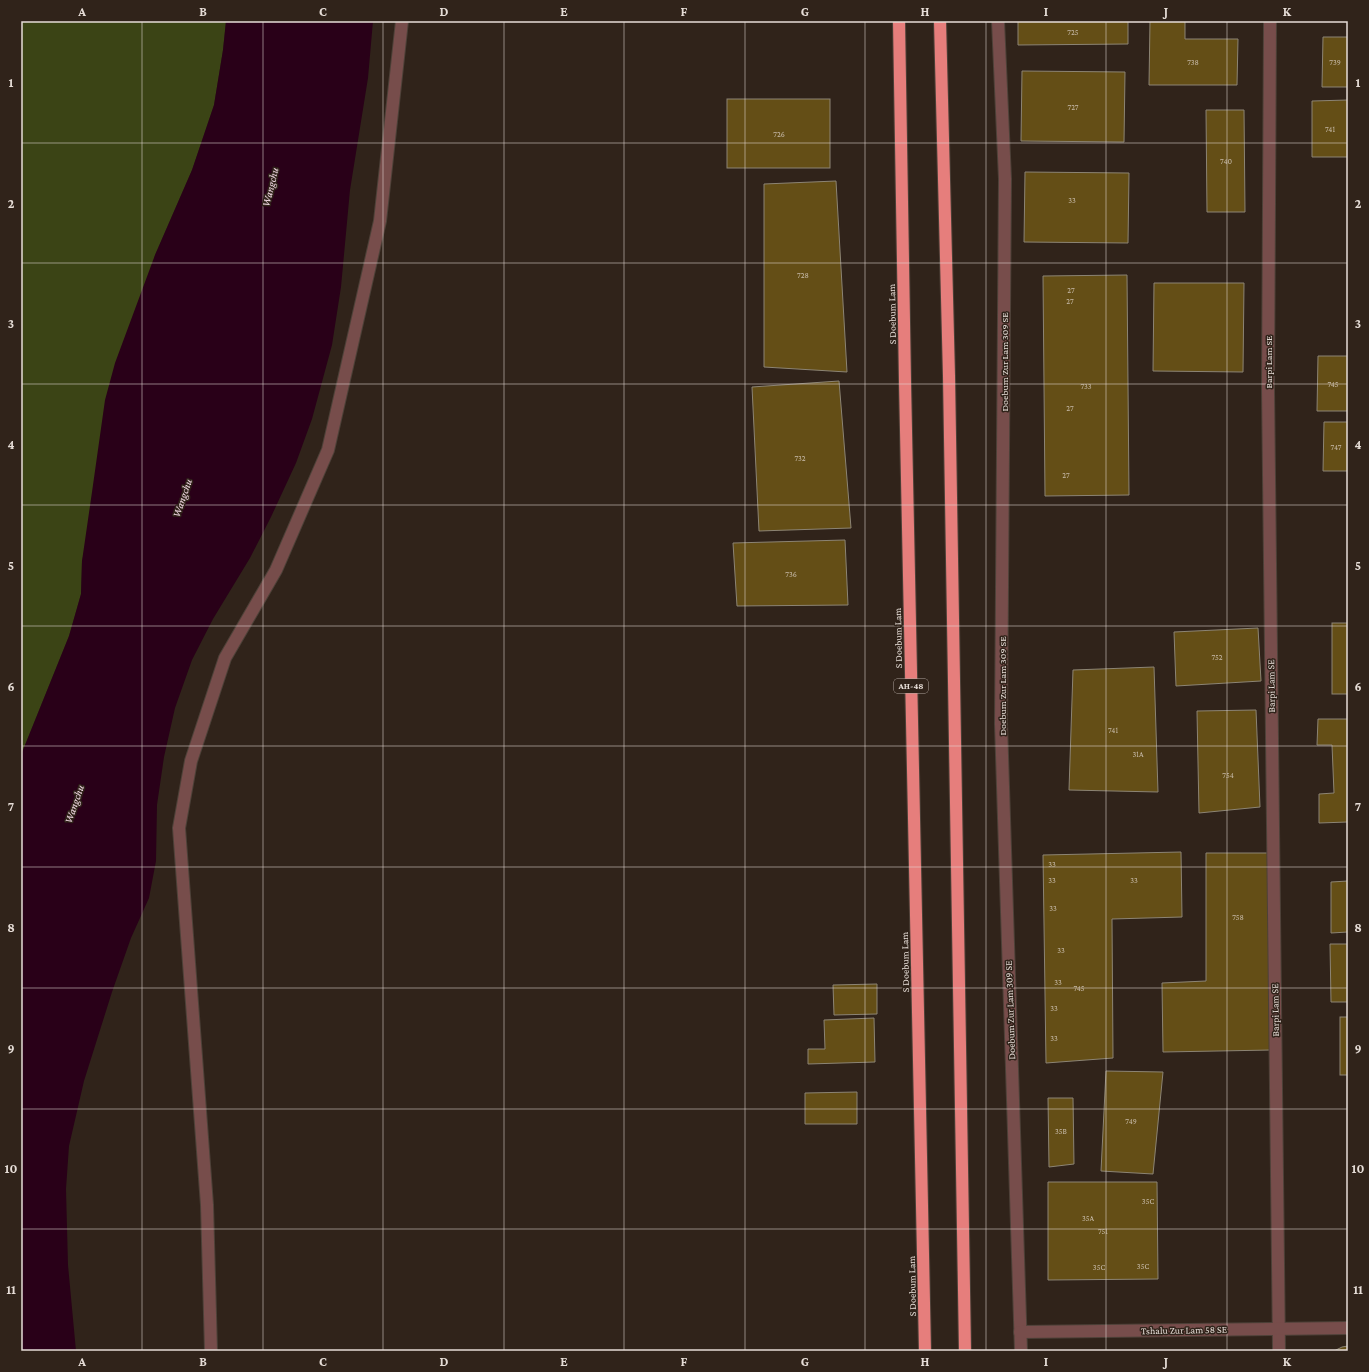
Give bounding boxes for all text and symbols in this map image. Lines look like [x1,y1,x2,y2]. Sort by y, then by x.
text: A [77,4,86,19]
text: B [199,4,207,19]
text: C [319,4,327,19]
text: D [440,4,449,19]
text: E [560,4,568,19]
text: F [681,4,688,19]
text: G [801,4,809,19]
text: H [921,4,930,19]
text: I [1044,4,1048,19]
text: J [1162,4,1168,19]
text: K [1283,4,1292,19]
house number: 725 [1067,28,1079,37]
house number: 738 [1187,58,1199,67]
house number: 739 [1329,58,1341,67]
text: 1 [9,75,14,90]
text: 1 [1356,75,1361,90]
house number: 727 [1067,103,1079,112]
house number: 741 [1325,125,1335,134]
house number: 726 [773,130,785,139]
house number: 740 [1220,157,1232,166]
water label: Wangchu [259,166,282,208]
text: 2 [8,196,15,211]
house number: 33 [1068,196,1076,205]
text: 2 [1355,196,1362,211]
house number: 728 [797,271,809,280]
street label: S Doebum Lam [886,284,898,344]
house number: 27 [1067,286,1075,295]
house number: 27 [1066,297,1074,306]
street label: Doebum Zur Lam 309 SE [999,312,1010,412]
text: 3 [8,316,14,331]
text: 3 [1355,316,1361,331]
street label: Barpi Lam SE [1263,335,1274,389]
house number: 745 [1327,380,1339,389]
house number: 733 [1080,382,1092,391]
house number: 27 [1066,404,1074,413]
text: 4 [7,437,15,452]
text: 4 [1354,437,1362,452]
house number: 747 [1331,443,1342,452]
house number: 732 [794,454,806,463]
house number: 27 [1062,471,1070,480]
water label: Wangchu [170,477,195,519]
text: 5 [8,558,14,573]
text: 5 [1355,558,1361,573]
house number: 736 [785,570,797,579]
street label: S Doebum Lam [892,608,904,668]
street label: Doebum Zur Lam 309 SE [997,636,1008,736]
house number: 752 [1212,653,1223,662]
street label: Barpi Lam SE [1265,659,1277,713]
text: 6 [7,679,15,694]
road number: AH-48 [894,679,928,693]
text: 6 [1354,679,1362,694]
house number: 741 [1108,726,1118,735]
house number: 31A [1133,750,1144,759]
house number: 754 [1222,771,1234,780]
water label: Wangchu [62,783,87,825]
text: 7 [8,799,14,814]
text: 7 [1355,799,1361,814]
house number: 33 [1048,860,1056,869]
house number: 33 [1048,876,1056,885]
house number: 33 [1130,876,1138,885]
house number: 33 [1049,904,1057,913]
house number: 758 [1232,913,1244,922]
text: 8 [7,920,15,935]
text: 8 [1354,920,1362,935]
street label: S Doebum Lam [899,932,911,992]
house number: 33 [1057,946,1065,955]
street label: Doebum Zur Lam 309 SE [1003,960,1017,1060]
house number: 33 [1054,978,1062,987]
street label: Barpi Lam SE [1269,983,1281,1037]
house number: 745 [1073,984,1085,993]
house number: 33 [1050,1004,1058,1013]
house number: 33 [1050,1034,1058,1043]
text: 9 [7,1041,15,1056]
text: 9 [1354,1041,1362,1056]
house number: 749 [1125,1117,1137,1126]
house number: 35B [1055,1127,1068,1136]
text: 10 [5,1161,17,1176]
text: 10 [1352,1161,1364,1176]
house number: 35C [1142,1197,1154,1206]
house number: 35A [1082,1214,1094,1223]
house number: 751 [1098,1227,1108,1236]
street label: S Doebum Lam [906,1256,918,1316]
house number: 35C [1137,1262,1149,1271]
house number: 35C [1093,1263,1105,1272]
text: 11 [6,1282,16,1297]
text: 11 [1353,1282,1363,1297]
street label: Tshalu Zur Lam 58 SE [1141,1324,1228,1336]
text: A [77,1354,86,1369]
text: B [199,1354,207,1369]
text: C [319,1354,327,1369]
text: D [440,1354,449,1369]
text: E [560,1354,568,1369]
text: F [681,1354,688,1369]
text: G [801,1354,809,1369]
text: H [921,1354,930,1369]
text: I [1044,1354,1048,1369]
text: J [1162,1354,1168,1369]
text: K [1283,1354,1292,1369]

